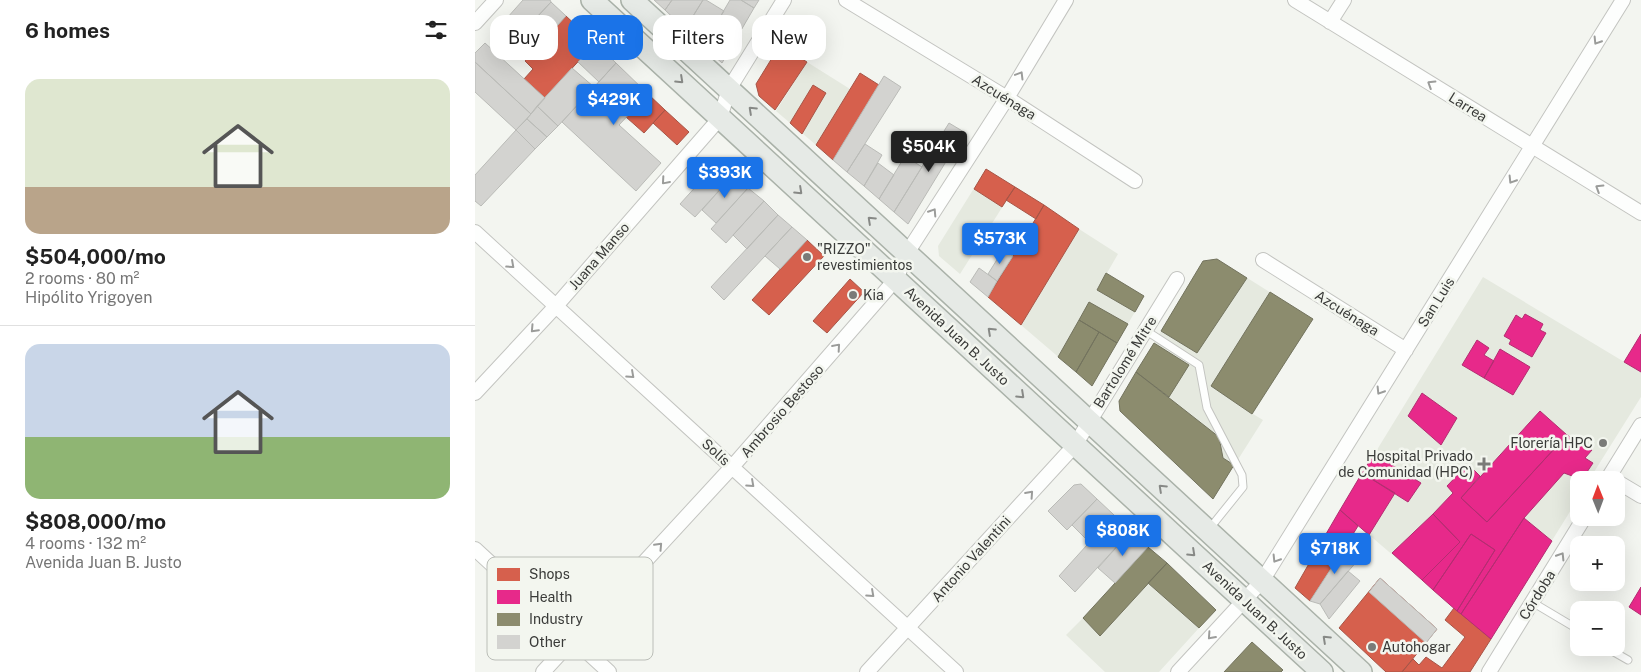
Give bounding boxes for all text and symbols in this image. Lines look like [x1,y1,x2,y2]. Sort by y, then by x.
chip: Buy [490,15,558,60]
chip: Rent [568,15,643,60]
chip: Filters [653,15,742,60]
chip: New [752,15,826,60]
icon: filters [422,16,450,44]
text: 6 homes [25,18,110,43]
one-way arrow [1594,36,1604,45]
street label: Azcuénaga [969,71,1039,123]
one-way arrow [1014,72,1024,81]
one-way arrow [674,75,683,84]
one-way arrow [1428,81,1437,90]
pin: $429K [579,84,649,126]
street label: Larrea [1446,89,1490,125]
text: $429K [587,90,641,109]
one-way arrow [748,107,757,116]
icon: home [193,111,283,201]
pin: $504K [894,130,964,173]
text: $504K [902,137,956,156]
pin: $393K [690,156,760,199]
text: $393K [698,163,752,182]
one-way arrow [1508,174,1518,183]
one-way arrow [662,175,671,184]
one-way arrow [1596,184,1605,194]
one-way arrow [794,185,803,194]
one-way arrow [927,209,937,218]
one-way arrow [868,217,877,226]
street label: Juana Manso [566,219,633,293]
pin: $573K [965,222,1035,265]
text: $573K [973,229,1027,248]
place label: "RIZZO" revestimientos [817,241,912,273]
text: $504,000/mo [25,244,166,269]
marker: "RIZZO" revestimientos [801,251,813,263]
one-way arrow [505,259,514,268]
text: 2 rooms · 80 m² [25,269,139,288]
street label: San Luis [1415,274,1457,330]
street label: Avenida Juan B. Justo [901,283,1013,389]
place label: Kia [863,287,884,303]
street label: Azcuénaga [1312,287,1382,339]
text: Hipólito Yrigoyen [25,288,152,307]
marker: Kia [847,289,859,301]
street label: Bartolomé Mitre [1090,313,1160,411]
one-way arrow [531,323,540,332]
one-way arrow [987,328,996,337]
one-way arrow [831,343,840,352]
street label: Ambrosio Bestoso [737,361,827,461]
one-way arrow [625,369,634,378]
icon: home [193,377,283,467]
one-way arrow [1377,386,1387,395]
one-way arrow [1016,389,1025,398]
street label: Solís [699,435,733,469]
place label: Florería HPC [1510,435,1593,451]
marker: Florería HPC [1597,437,1609,449]
place label: Hospital Privado de Comunidad (HPC) [1338,448,1473,480]
marker: Hospital Privado de Comunidad (HPC) [1477,457,1491,471]
north arrow [1570,471,1625,526]
map controls [1570,471,1625,656]
one-way arrow [745,478,754,487]
one-way arrow [1158,485,1167,494]
one-way arrow [1024,491,1033,500]
text: $808,000/mo [25,509,166,534]
street label: Antonio Valentini [928,513,1014,605]
pin: $808K [1088,514,1158,557]
text: $808K [1096,521,1150,540]
pin: $718K [1300,532,1370,575]
text: 4 rooms · 132 m² [25,534,146,553]
button: + [1570,536,1625,591]
text: $718K [1310,539,1360,558]
one-way arrow [653,543,662,552]
one-way arrow [1187,547,1196,556]
one-way arrow [1554,552,1564,561]
text: Avenida Juan B. Justo [25,553,182,572]
one-way arrow [1273,553,1282,562]
legend [487,557,653,660]
street label: Avenida Juan B. Justo [1199,557,1311,663]
text: Shops [529,566,570,582]
street label: Córdoba [1516,567,1558,623]
one-way arrow [865,588,874,597]
text: Health [529,589,572,605]
button: − [1570,601,1625,656]
text: Industry [529,611,584,627]
one-way arrow [1208,631,1217,640]
text: Other [529,634,566,650]
one-way arrow [1322,636,1331,645]
place label: Autohogar [1382,639,1451,655]
marker: Autohogar [1366,641,1378,653]

